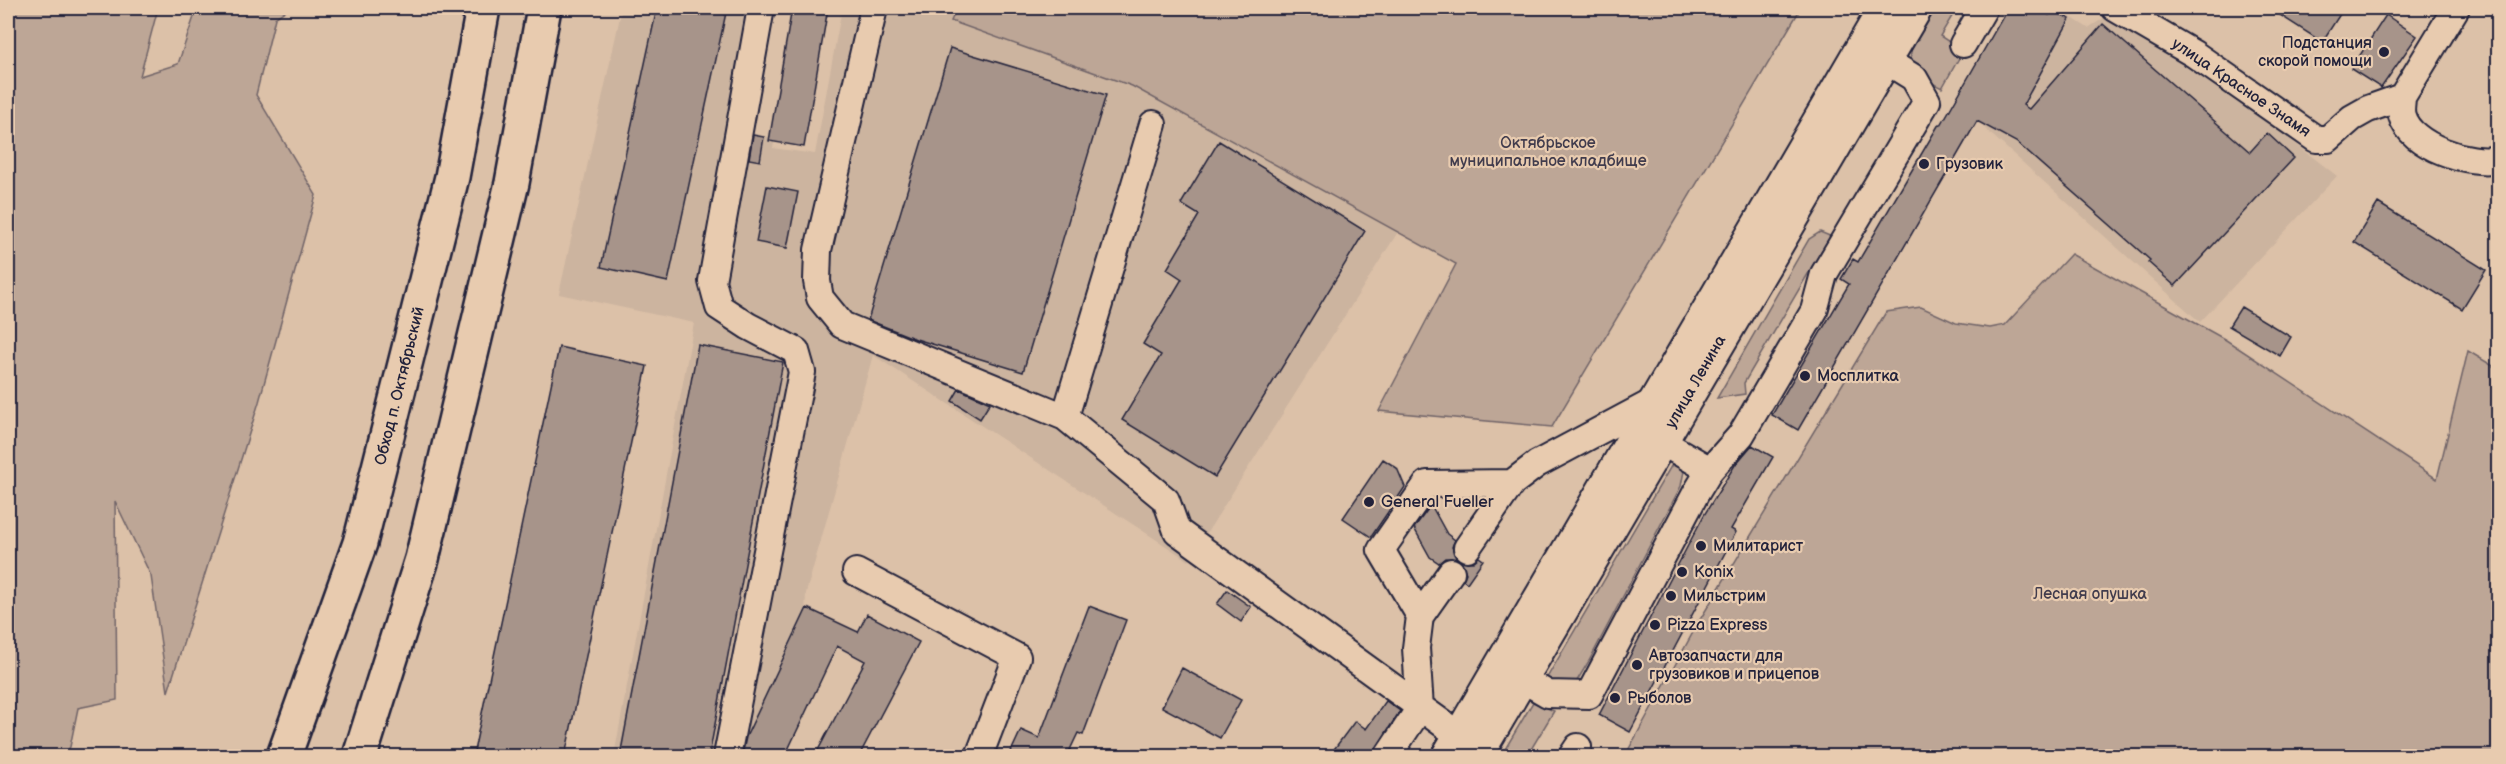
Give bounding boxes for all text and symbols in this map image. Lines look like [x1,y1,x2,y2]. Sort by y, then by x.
street label: улица Красное Знамя [2168,34,2314,142]
place label: Подстанция скорой помощи [2258,34,2372,71]
marker: Подстанция скорой помощи [2377,45,2391,59]
park label: Октябрьское муниципальное кладбище [1449,134,1647,171]
place label: Грузовик [1936,155,2004,174]
marker: Грузовик [1917,157,1931,171]
street label: Обход п. Октябрьский [371,305,429,467]
street label: улица Ленина [1662,332,1731,432]
place label: Мосплитка [1817,367,1900,386]
marker: Мосплитка [1798,369,1812,383]
place label: General Fueller [1381,493,1494,512]
marker: General Fueller [1362,495,1376,509]
place label: Милитарист [1713,537,1804,556]
marker: Милитарист [1694,539,1708,553]
place label: Konix [1694,563,1734,582]
marker: Konix [1675,565,1689,579]
park label: Лесная опушка [2032,585,2147,604]
place label: Мильстрим [1683,587,1766,606]
marker: Мильстрим [1664,589,1678,603]
place label: Pizza Express [1667,616,1767,635]
marker: Pizza Express [1648,618,1662,632]
place label: Автозапчасти для грузовиков и прицепов [1648,647,1820,684]
marker: Автозапчасти для грузовиков и прицепов [1630,658,1644,672]
place label: Рыболов [1627,689,1692,708]
marker: Рыболов [1608,691,1622,705]

